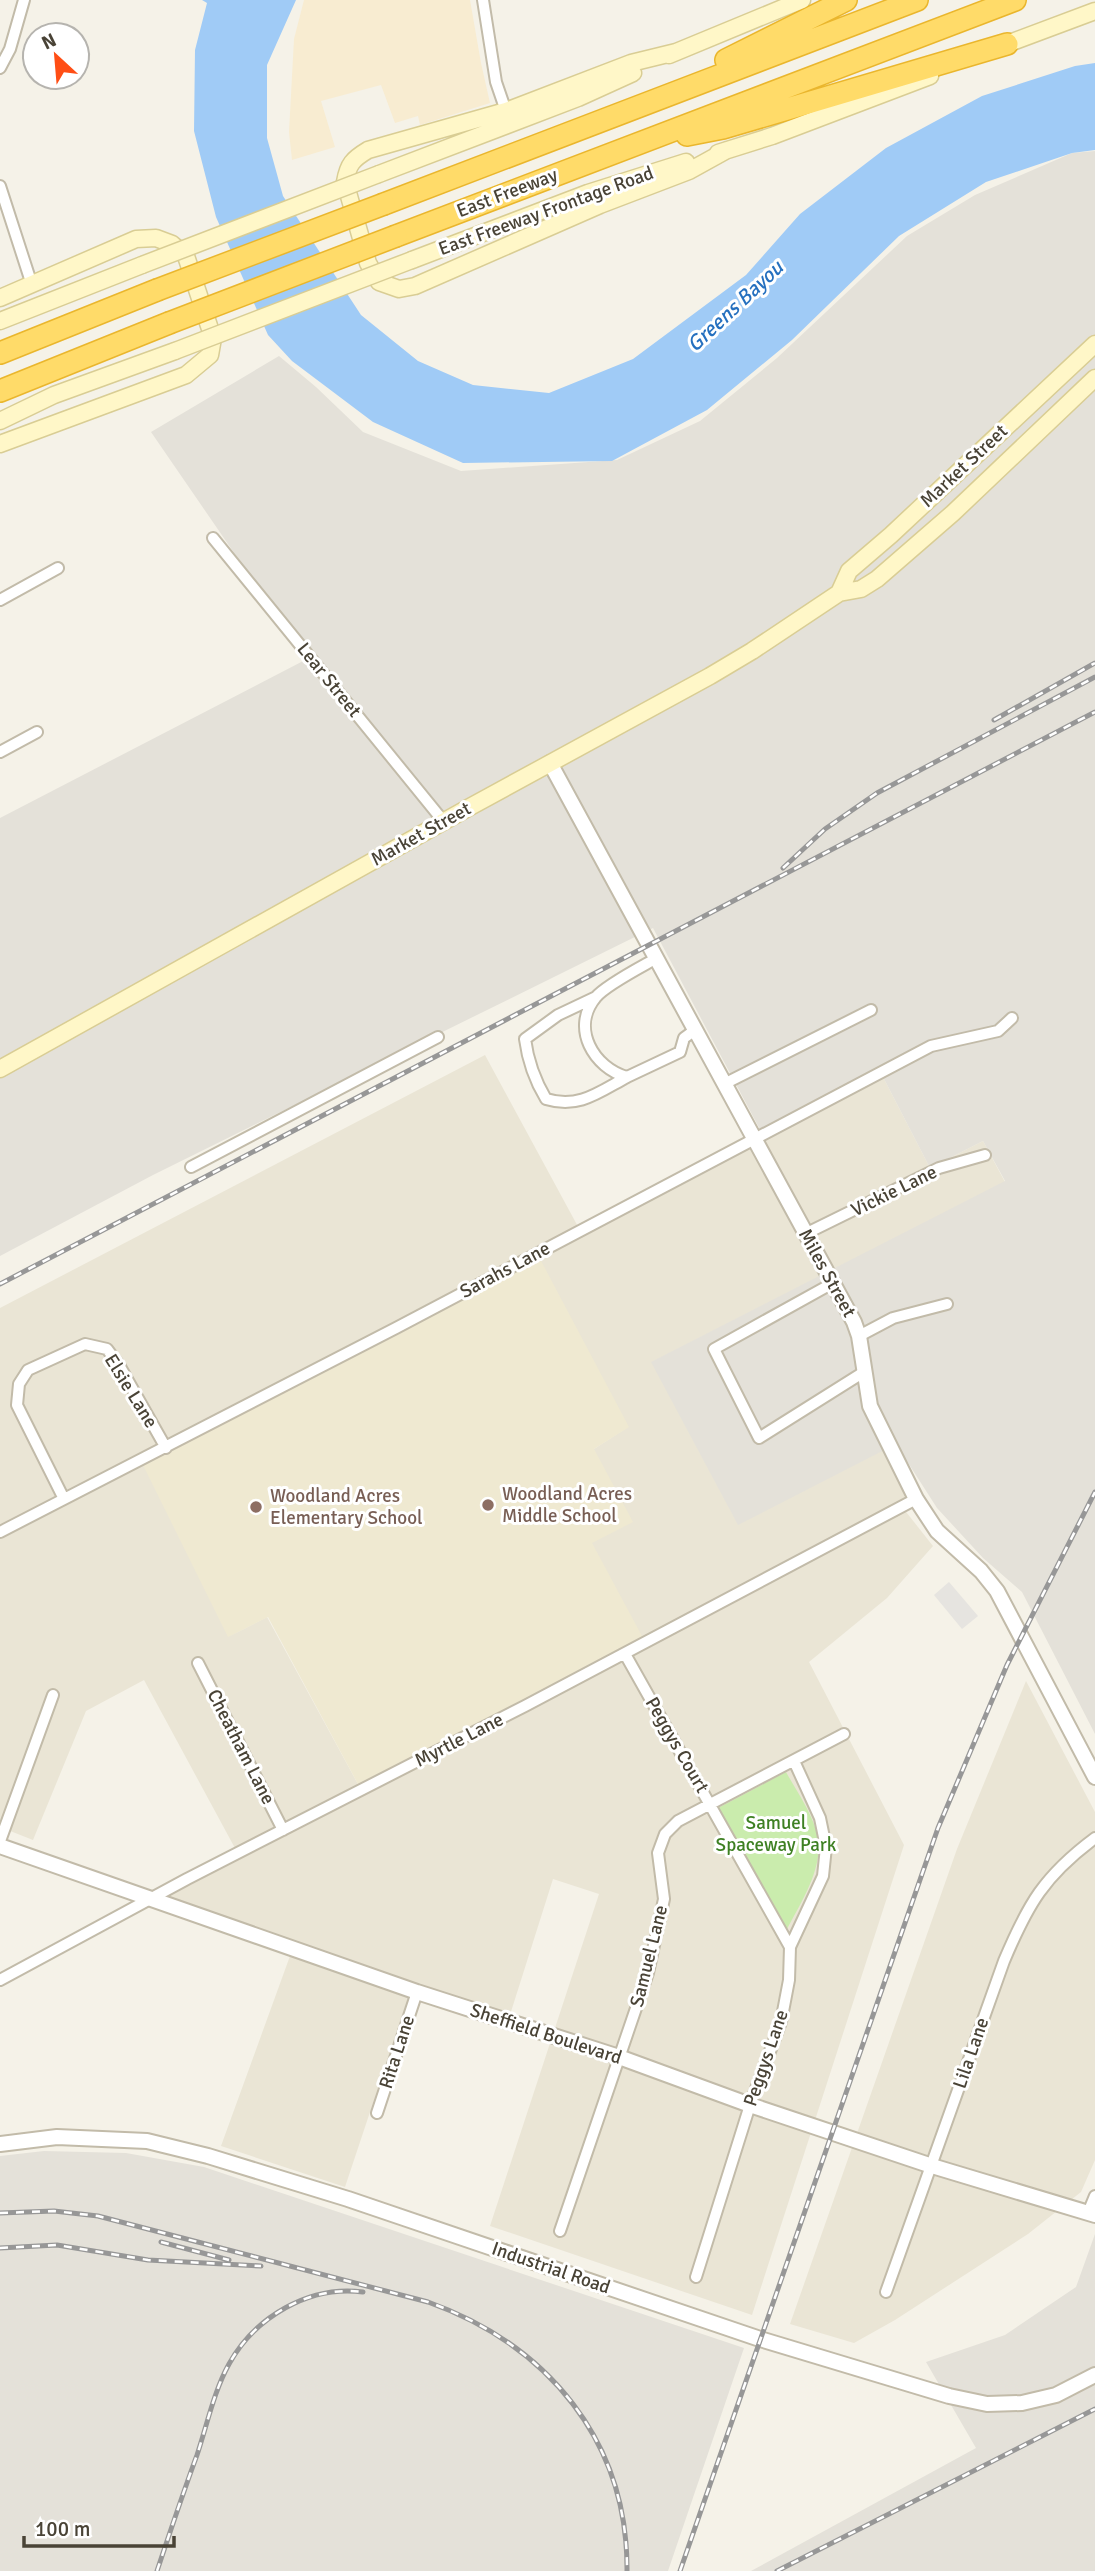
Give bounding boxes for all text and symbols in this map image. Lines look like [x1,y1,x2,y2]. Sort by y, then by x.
north arrow [21,21,91,91]
text: N [38,28,60,55]
street label: East Freeway Frontage Road [435,161,657,261]
street label: East Freeway [453,163,561,223]
water label: Greens Bayou [681,254,790,357]
street label: Market Street [915,419,1013,513]
street label: Lear Street [292,638,367,723]
street label: Market Street [367,796,476,871]
street label: Vickie Lane [847,1160,941,1222]
street label: Miles Street [793,1225,861,1322]
street label: Sarahs Lane [456,1236,554,1304]
street label: Elsie Lane [99,1350,163,1432]
place label: Woodland Acres Middle School [502,1482,632,1528]
place label: Woodland Acres Elementary School [270,1484,423,1530]
marker: Woodland Acres Middle School [480,1497,496,1513]
marker: Woodland Acres Elementary School [248,1499,264,1515]
street label: Cheatham Lane [202,1685,280,1809]
street label: Peggys Court [640,1693,714,1798]
street label: Myrtle Lane [411,1707,507,1773]
park label: Samuel Spaceway Park [716,1811,837,1857]
street label: Samuel Lane [625,1903,673,2009]
street label: Sheffield Boulevard [467,1998,625,2070]
street label: Peggys Lane [738,2007,794,2109]
street label: Rita Lane [374,2012,420,2092]
street label: Lila Lane [948,2014,994,2092]
street label: Industrial Road [489,2236,613,2300]
scale bar [24,2504,175,2548]
text: 100 m [35,2516,90,2542]

